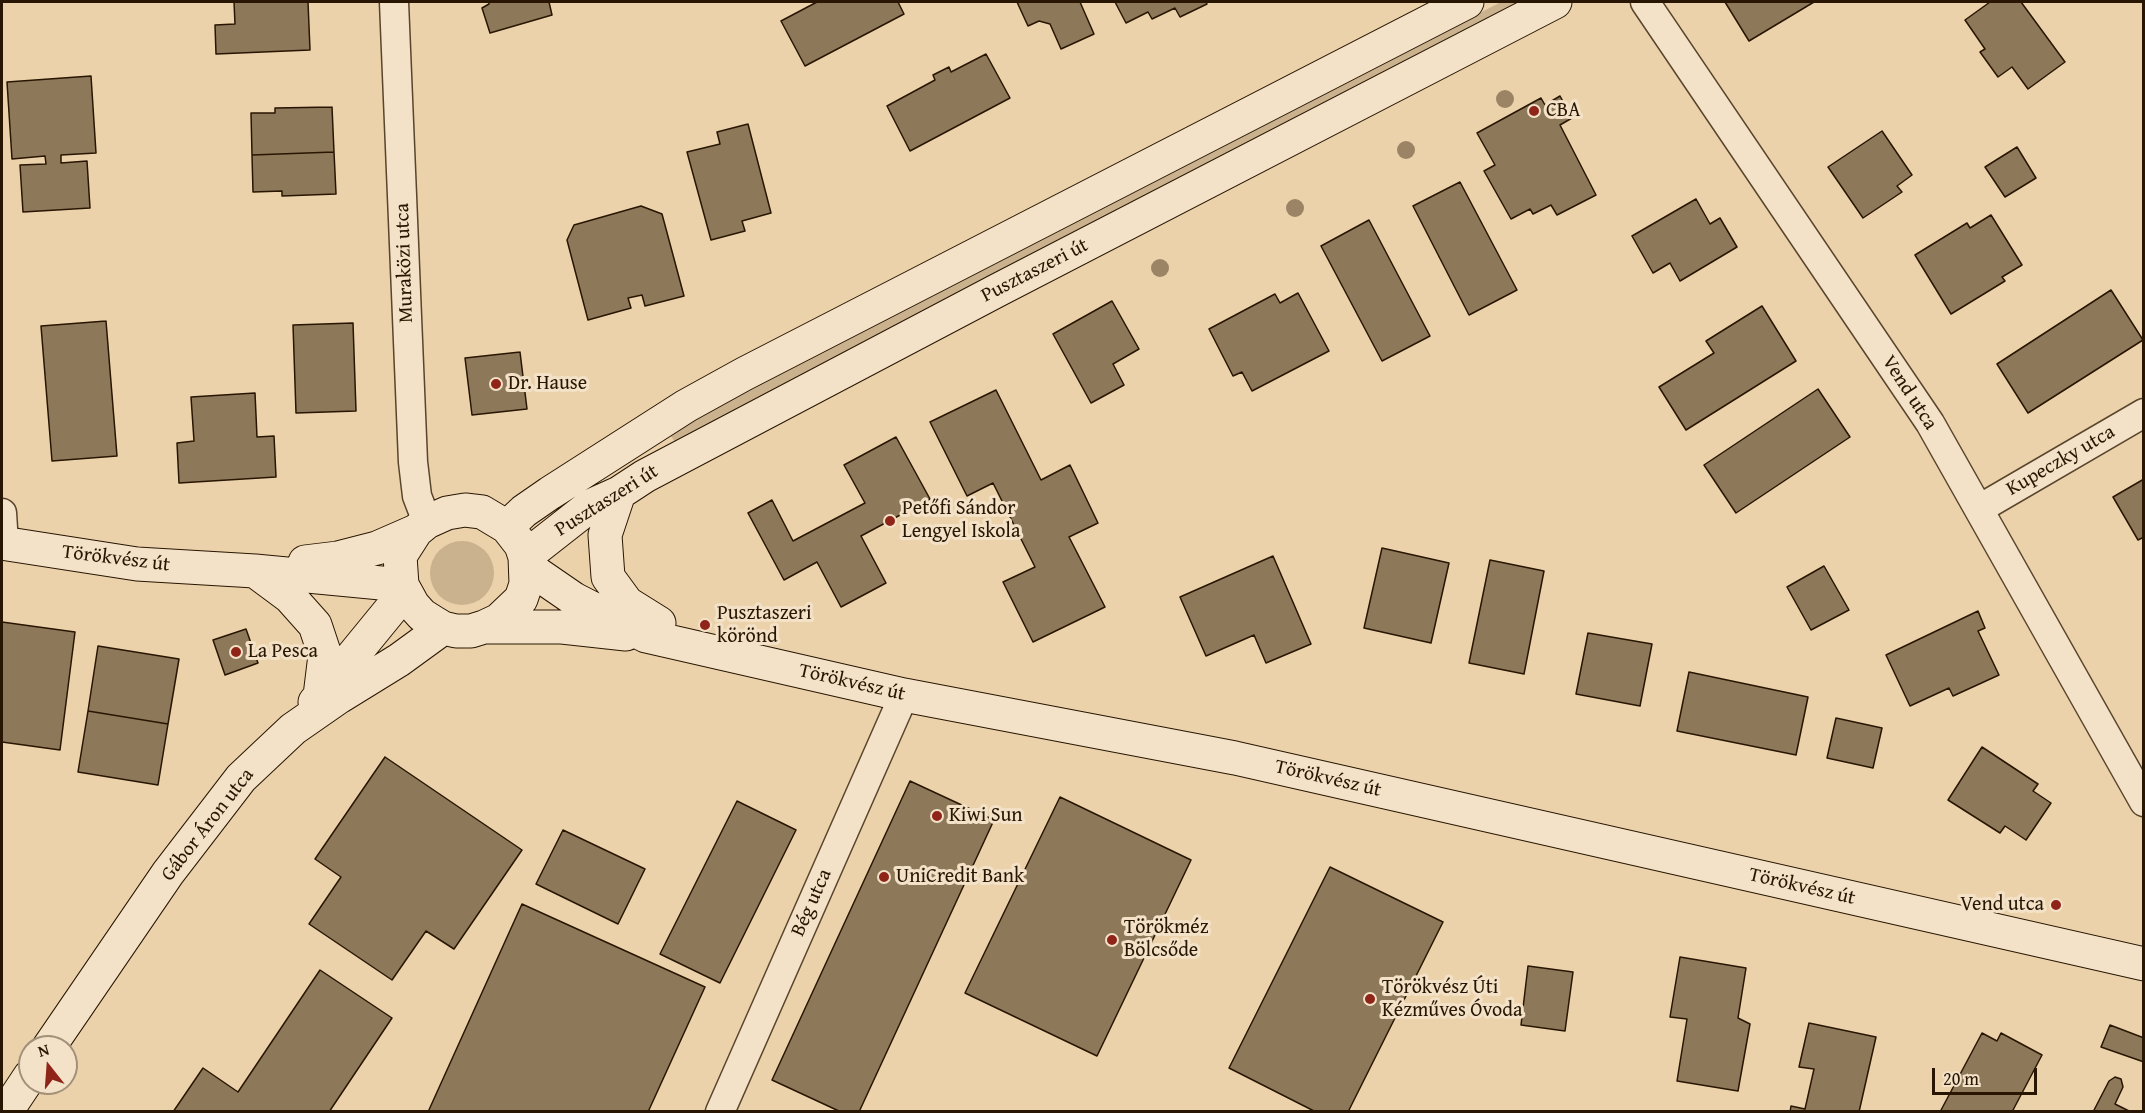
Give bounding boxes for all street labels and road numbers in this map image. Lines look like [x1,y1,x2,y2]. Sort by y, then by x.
street label: Muraközi utca [391,203,419,323]
street label: Pusztaszeri út [977,234,1093,308]
street label: Vend utca [1876,351,1942,435]
street label: Kupeczky utca [2003,420,2119,502]
street label: Pusztaszeri út [551,460,663,542]
street label: Törökvész út [61,540,171,578]
street label: Törökvész út [797,659,907,707]
street label: Törökvész út [1273,755,1383,803]
street label: Gábor Áron utca [157,764,259,886]
street label: Törökvész út [1747,863,1857,911]
street label: Bég utca [787,866,837,940]

